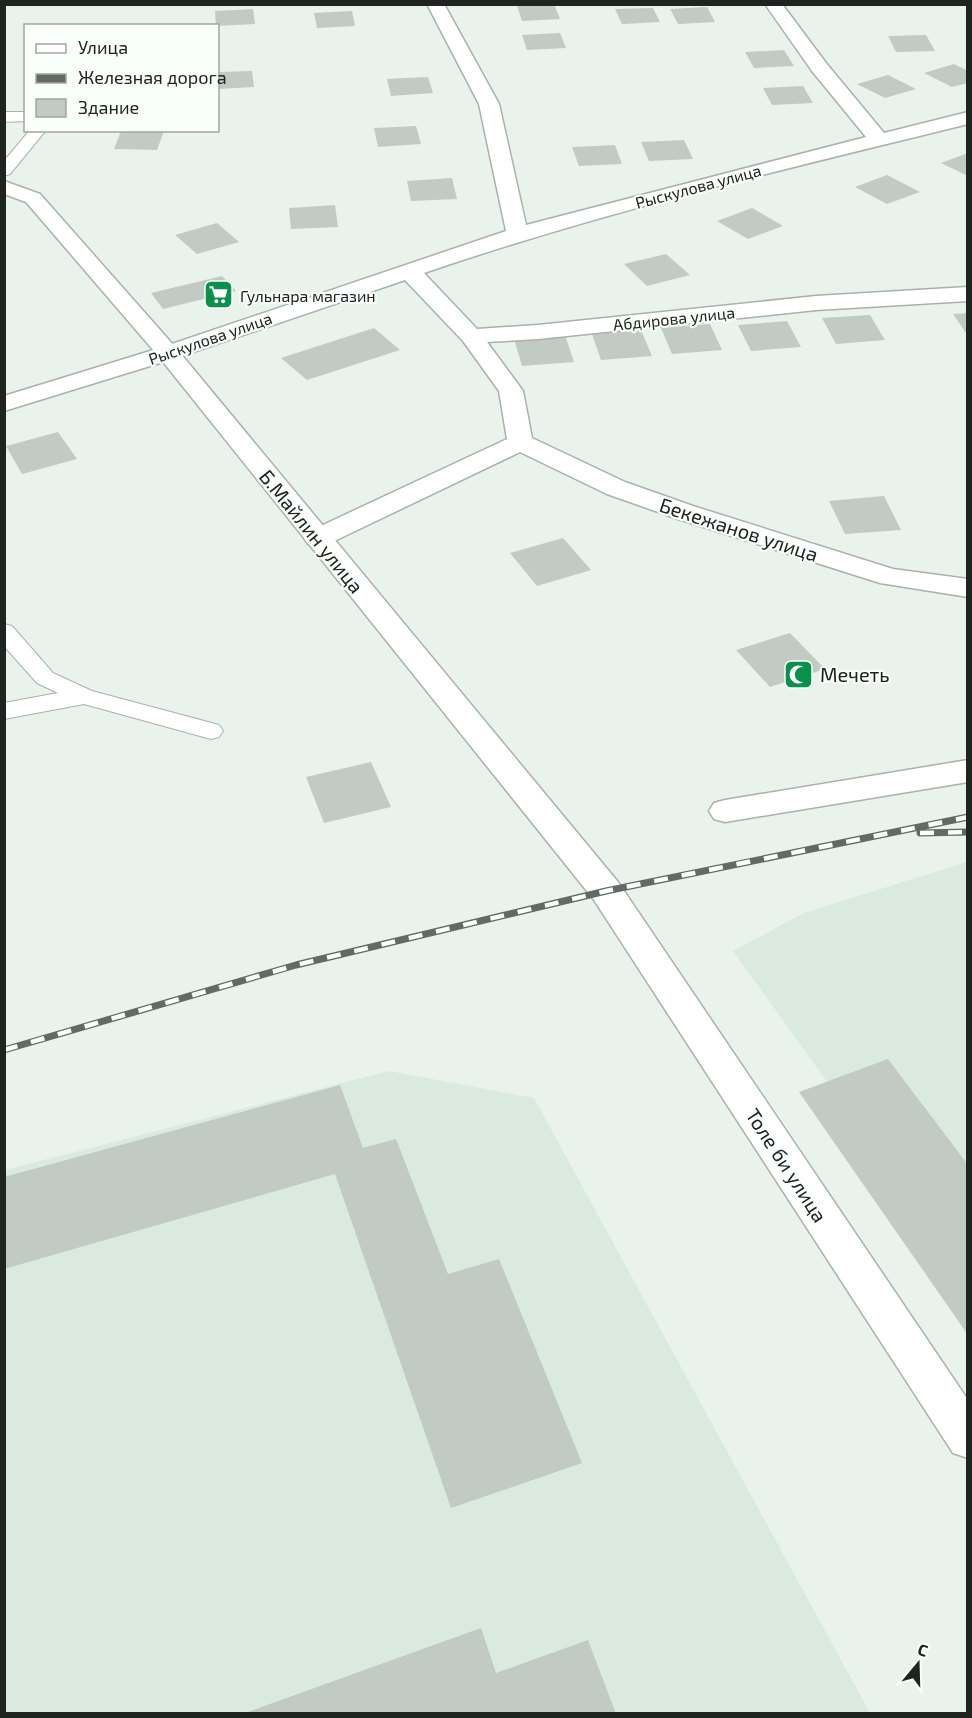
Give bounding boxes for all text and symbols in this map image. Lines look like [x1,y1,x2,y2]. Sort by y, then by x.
legend [24,24,219,132]
text: Улица [78,36,128,58]
text: Железная дорога [78,66,227,88]
text: Здание [78,96,139,118]
street label: Рыскулова улица [633,160,763,213]
supermarket icon: Гульнара магазин [203,279,235,311]
place label: Гульнара магазин [240,286,376,306]
street label: Абдирова улица [612,302,736,335]
street label: Рыскулова улица [146,308,275,369]
street label: Б.Майлин улица [254,464,369,598]
street label: Бекежанов улица [656,492,821,567]
mosque icon: Мечеть [783,658,815,690]
place label: Мечеть [820,662,890,686]
street label: Толе би улица [741,1104,833,1227]
north arrow [888,1634,948,1694]
text: С [915,1639,931,1660]

